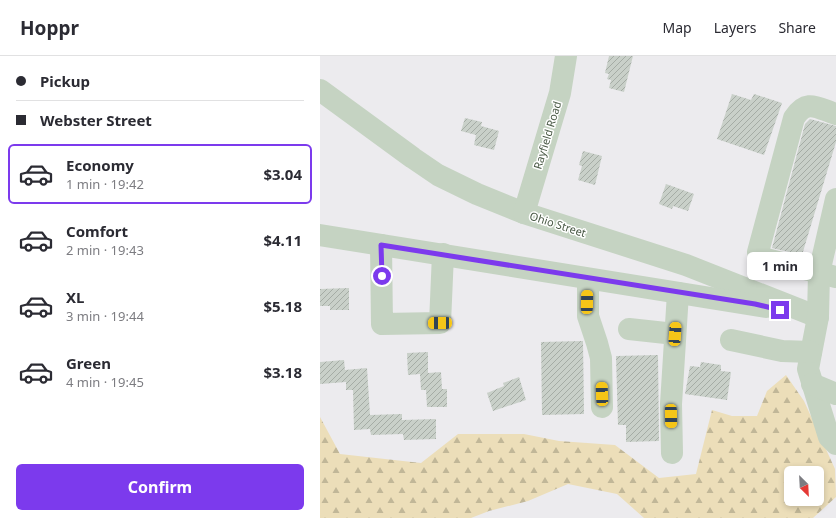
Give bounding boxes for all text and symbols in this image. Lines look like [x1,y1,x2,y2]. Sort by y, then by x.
text: Hoppr [20,15,79,41]
text: Map [663,18,692,37]
text: Layers [714,18,756,37]
text: Share [778,18,816,37]
text: Pickup [40,71,90,91]
street label: Rayfield Road [530,99,564,171]
text: Webster Street [40,110,152,130]
text: Economy [66,155,134,175]
icon: car [18,156,54,192]
text: $3.04 [263,164,302,184]
text: 1 min · 19:42 [66,175,144,193]
street label: Ohio Street [528,208,588,240]
text: Comfort [66,221,128,241]
icon: car [18,222,54,258]
text: $4.11 [263,230,302,250]
text: 2 min · 19:43 [66,241,144,259]
callout: 1 min [747,252,813,280]
text: 1 min [762,257,798,275]
route start [373,267,391,285]
text: XL [66,287,84,307]
icon: car [18,288,54,324]
car [581,290,593,314]
text: $5.18 [263,296,302,316]
route end [771,301,789,319]
text: 3 min · 19:44 [66,307,144,325]
car [428,317,452,329]
car [668,322,682,346]
text: Green [66,353,111,373]
icon: car [18,354,54,390]
text: $3.18 [263,362,302,382]
text: 4 min · 19:45 [66,373,144,391]
car [596,382,608,406]
car [665,404,677,428]
button: Confirm [16,464,304,510]
north arrow [784,466,824,506]
map controls [784,466,824,506]

